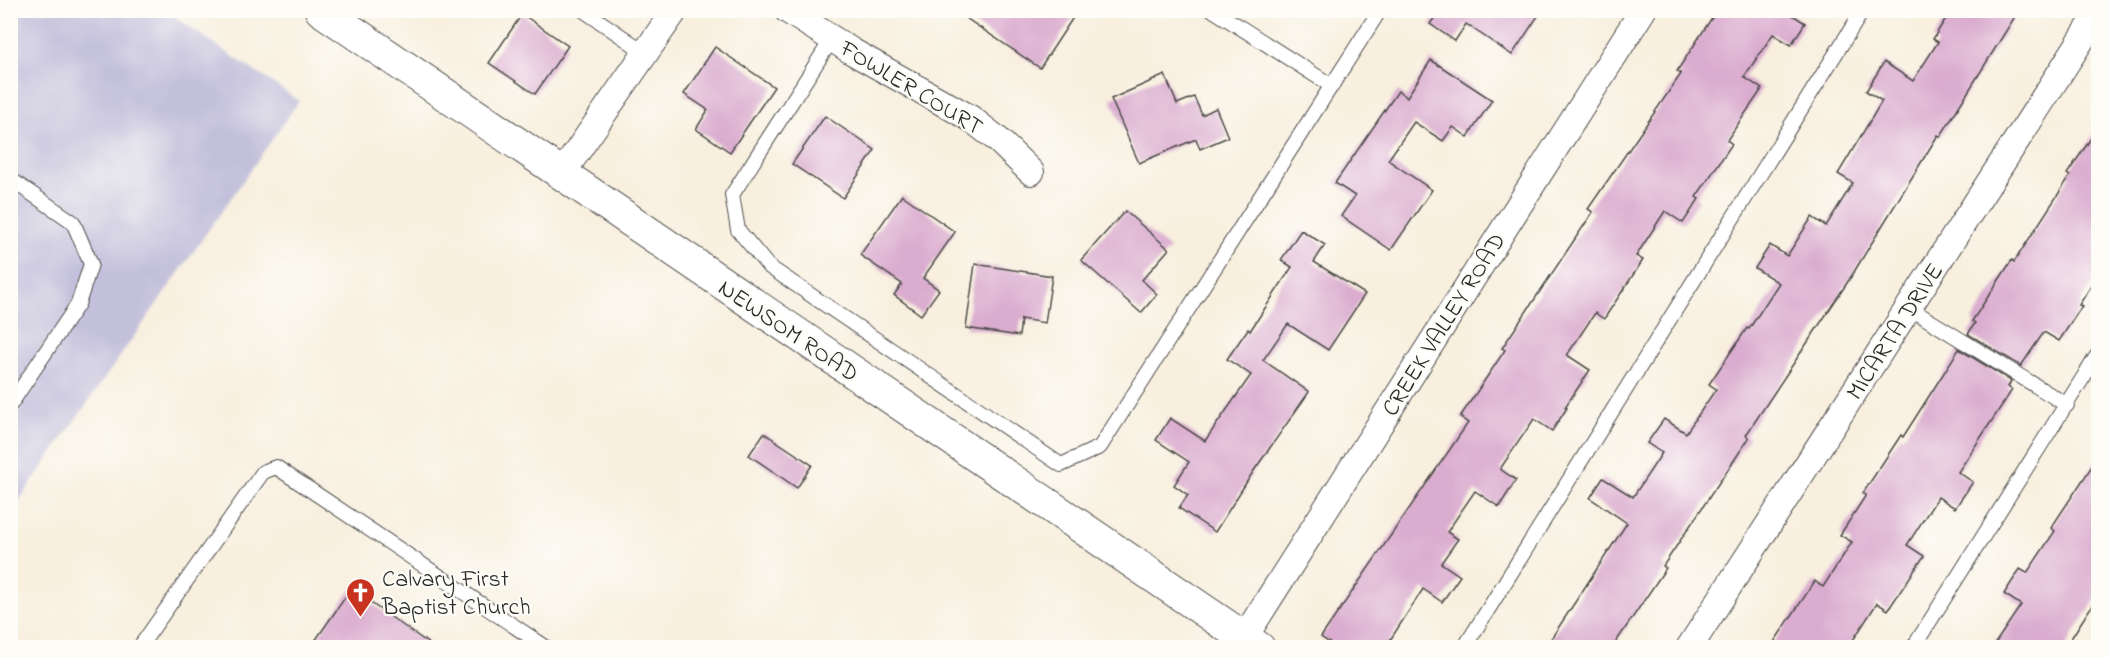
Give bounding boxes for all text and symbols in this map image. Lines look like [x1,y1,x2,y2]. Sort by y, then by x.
street label: FOWLER COURT [832,32,989,146]
street label: CREEK VALLEY ROAD [1375,227,1516,424]
street label: MICARTA DRIVE [1839,257,1953,408]
street label: NEWSOM ROAD [710,272,865,392]
place label: Calvary First Baptist Church [381,563,531,626]
church icon: Calvary First Baptist Church [345,576,377,618]

